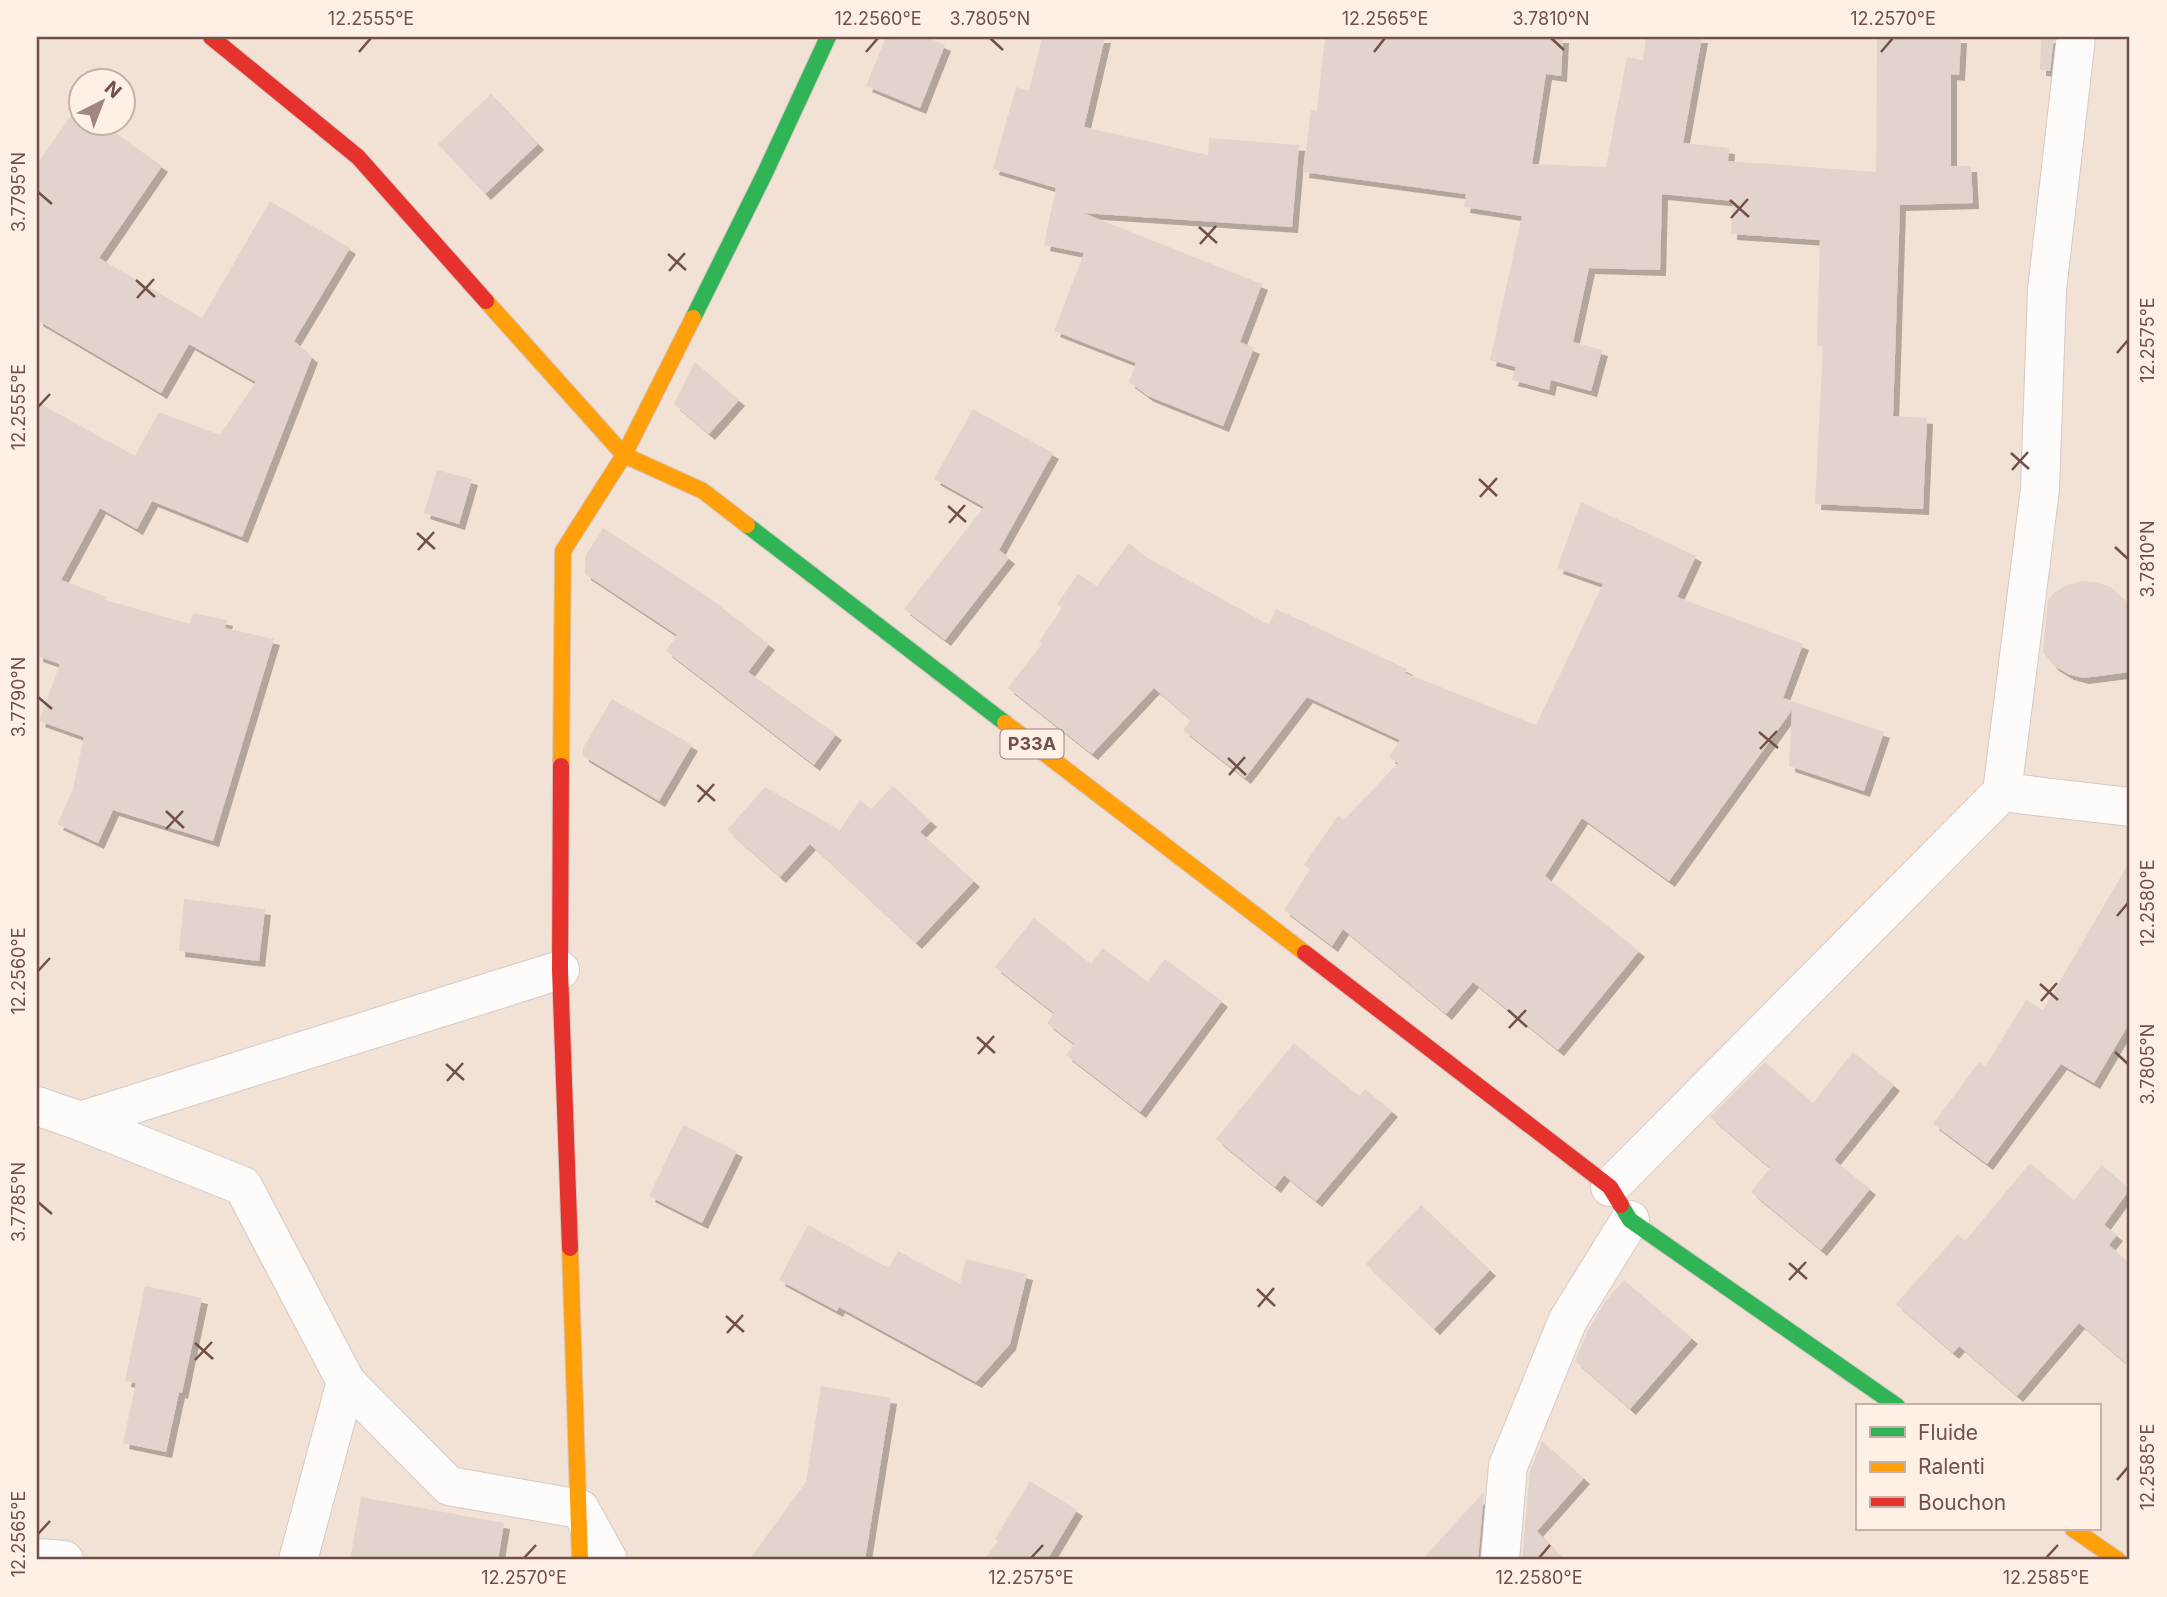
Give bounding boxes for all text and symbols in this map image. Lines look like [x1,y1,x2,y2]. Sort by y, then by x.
text: 12.2555°E [328,8,414,29]
text: 12.2560°E [835,8,921,29]
text: 3.7805°N [950,8,1030,29]
text: 12.2565°E [1342,8,1428,29]
text: 3.7810°N [1512,8,1590,29]
text: 12.2570°E [1850,8,1936,29]
north arrow [66,66,136,136]
text: N [100,76,126,103]
text: 3.7795°N [8,152,29,232]
text: 12.2575°E [2137,297,2158,383]
text: 12.2555°E [8,364,29,450]
text: 3.7810°N [2137,520,2158,598]
text: 3.7790°N [8,657,29,737]
road number: P33A [1000,730,1064,758]
text: 12.2580°E [2137,860,2158,946]
text: 12.2560°E [8,928,29,1014]
text: 3.7805°N [2137,1024,2158,1104]
text: 3.7785°N [8,1162,29,1242]
legend [1856,1404,2100,1530]
text: Fluide [1918,1420,1978,1445]
text: 12.2585°E [2137,1424,2158,1510]
text: Ralenti [1918,1454,1985,1479]
text: Bouchon [1918,1490,2006,1515]
text: 12.2565°E [8,1491,29,1577]
text: 12.2570°E [481,1567,567,1588]
text: 12.2575°E [988,1567,1074,1588]
text: 12.2580°E [1496,1567,1582,1588]
text: 12.2585°E [2003,1567,2089,1588]

